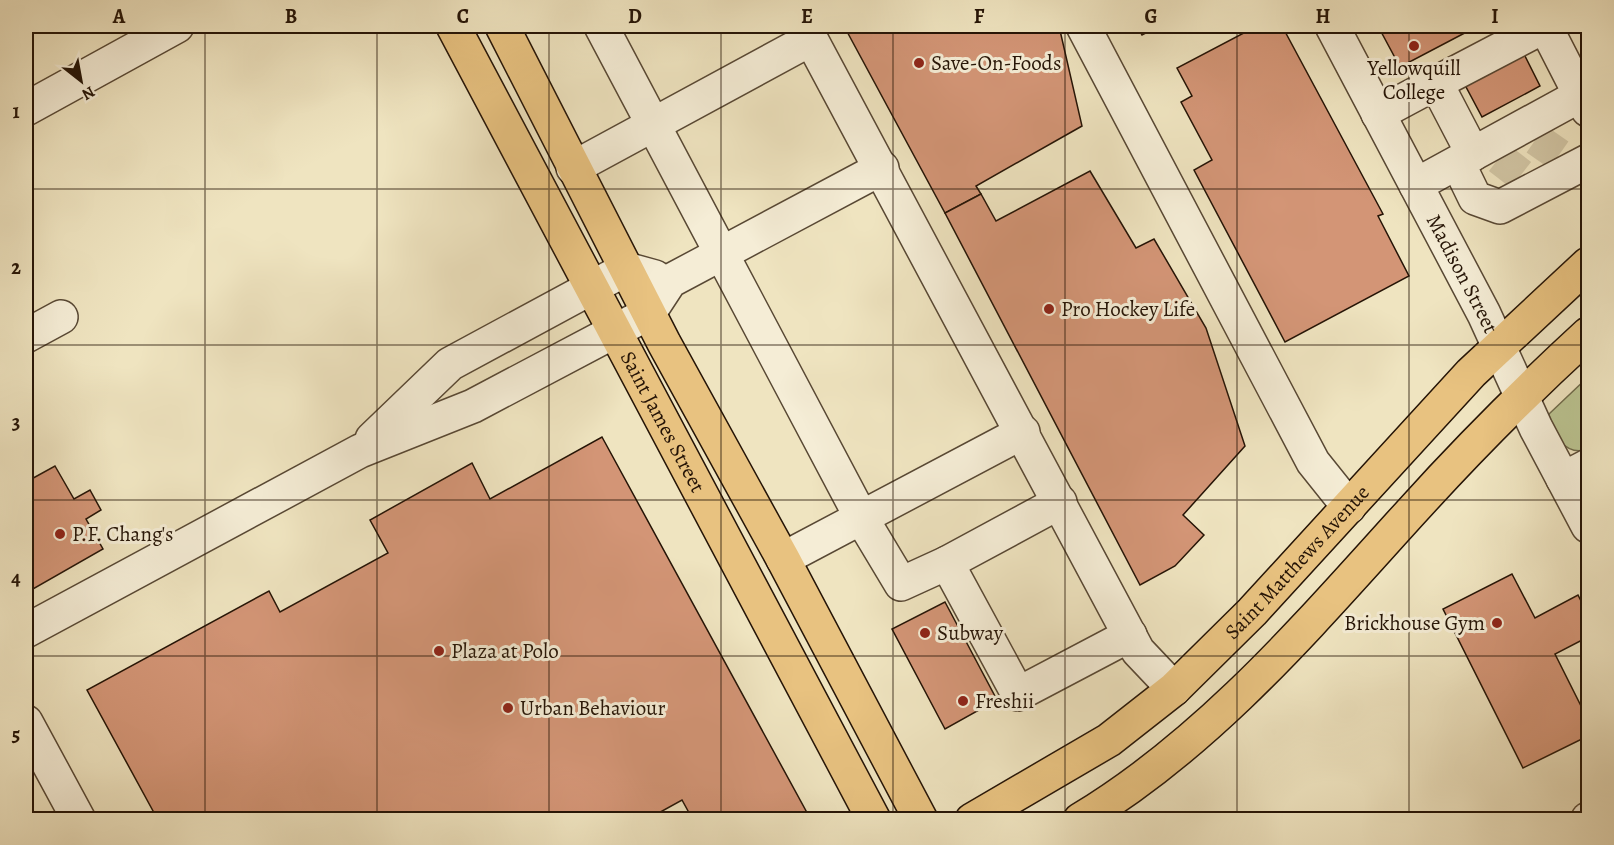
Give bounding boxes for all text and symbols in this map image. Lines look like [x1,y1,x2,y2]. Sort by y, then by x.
text: A [112,3,126,30]
text: B [285,3,297,30]
text: C [457,3,469,30]
text: D [628,3,642,30]
text: E [801,3,813,30]
text: F [974,3,985,30]
text: G [1144,3,1158,30]
text: H [1316,3,1331,30]
text: I [1491,3,1499,30]
marker: Yellowquill College [1407,39,1421,53]
place label: Save-On-Foods [931,49,1061,77]
north arrow [51,51,111,111]
place label: Yellowquill College [1366,54,1461,106]
marker: Save-On-Foods [912,56,926,70]
text: N [77,81,99,106]
text: 1 [12,98,20,125]
street label: Madison Street [1420,209,1505,338]
text: 2 [11,254,21,281]
place label: Pro Hockey Life [1061,295,1195,323]
marker: Pro Hockey Life [1042,302,1056,316]
street label: Saint James Street [614,346,712,497]
text: 3 [12,409,20,436]
street label: Saint Matthews Avenue [1218,479,1376,645]
place label: P.F. Chang's [72,520,174,548]
marker: P.F. Chang's [53,527,67,541]
text: 4 [11,565,21,592]
place label: Brickhouse Gym [1344,609,1485,637]
marker: Brickhouse Gym [1490,616,1504,630]
place label: Subway [937,619,1004,647]
marker: Subway [918,626,932,640]
place label: Plaza at Polo [451,637,559,665]
marker: Plaza at Polo [432,644,446,658]
place label: Freshii [975,687,1034,715]
place label: Urban Behaviour [520,694,666,722]
marker: Freshii [956,694,970,708]
marker: Urban Behaviour [501,701,515,715]
text: 5 [12,721,20,748]

